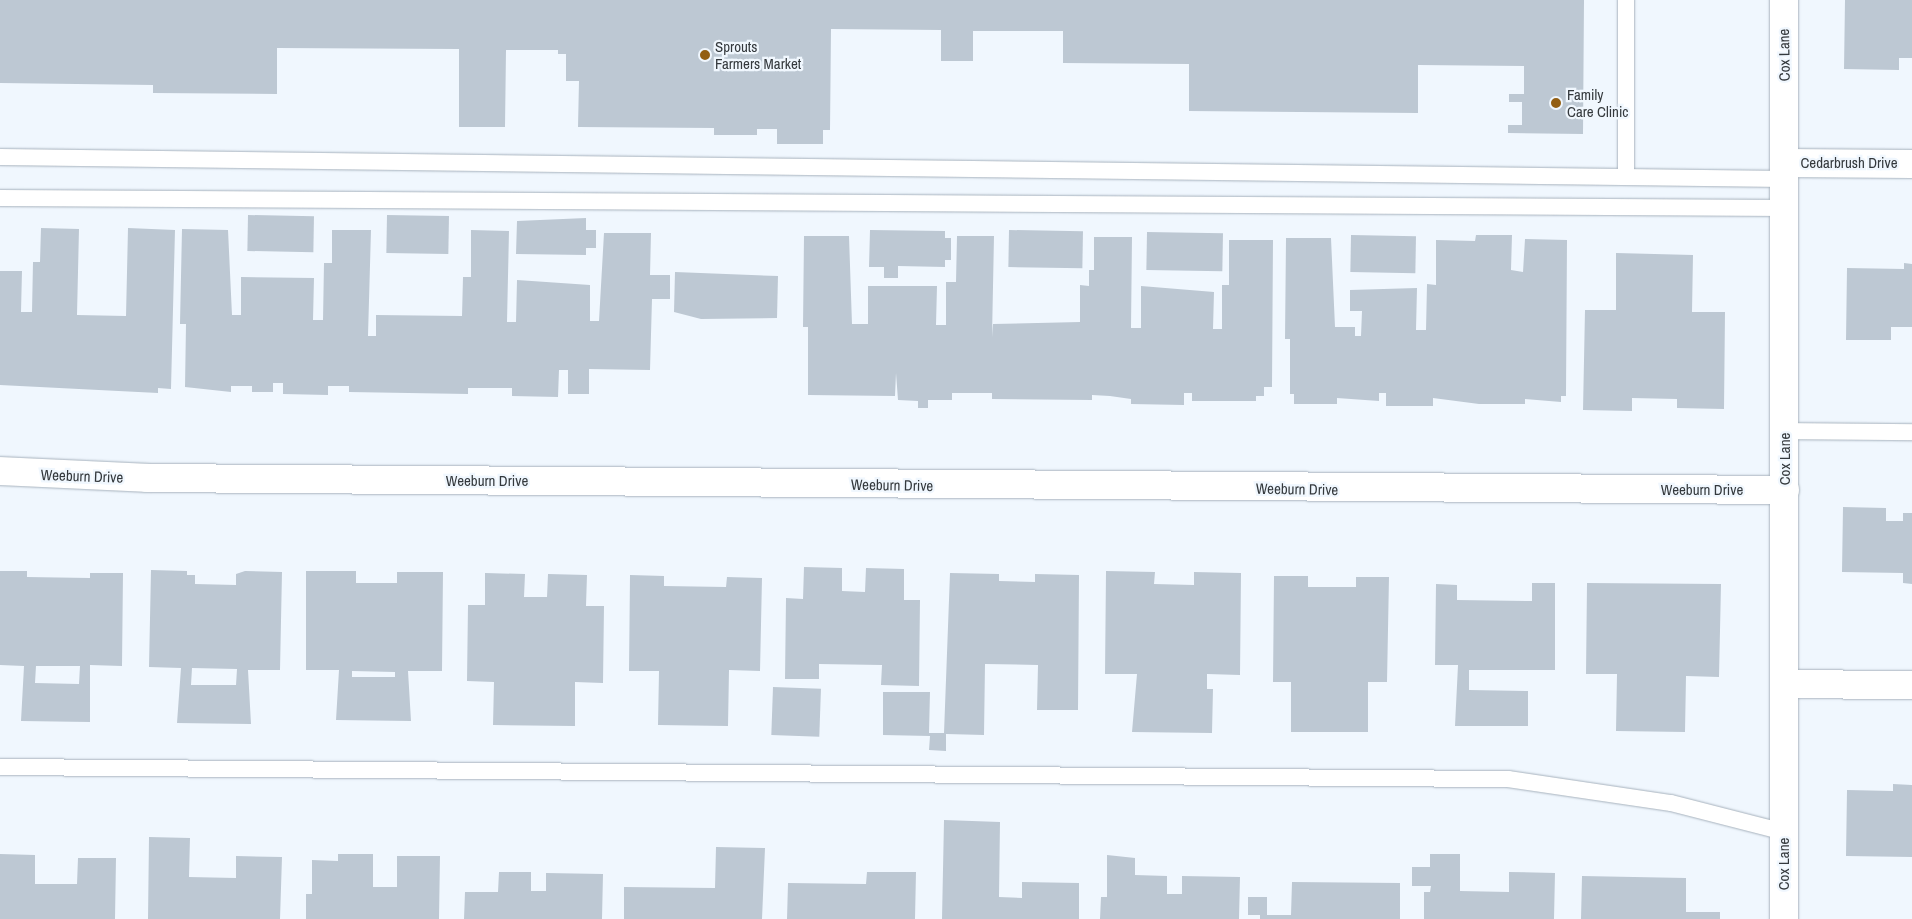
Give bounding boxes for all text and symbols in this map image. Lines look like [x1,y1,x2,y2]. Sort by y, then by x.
street label: Cox Lane [1775,29,1793,81]
place label: Sprouts Farmers Market [715,37,801,72]
marker: Sprouts Farmers Market [699,49,711,61]
place label: Family Care Clinic [1567,85,1629,120]
marker: Family Care Clinic [1549,96,1563,110]
street label: Cedarbrush Drive [1800,154,1898,172]
street label: Cox Lane [1776,433,1794,485]
street label: Weeburn Drive [40,466,124,486]
street label: Weeburn Drive [446,472,528,490]
street label: Weeburn Drive [851,475,933,495]
street label: Weeburn Drive [1256,479,1338,499]
street label: Weeburn Drive [1661,481,1743,499]
street label: Cox Lane [1775,838,1793,890]

